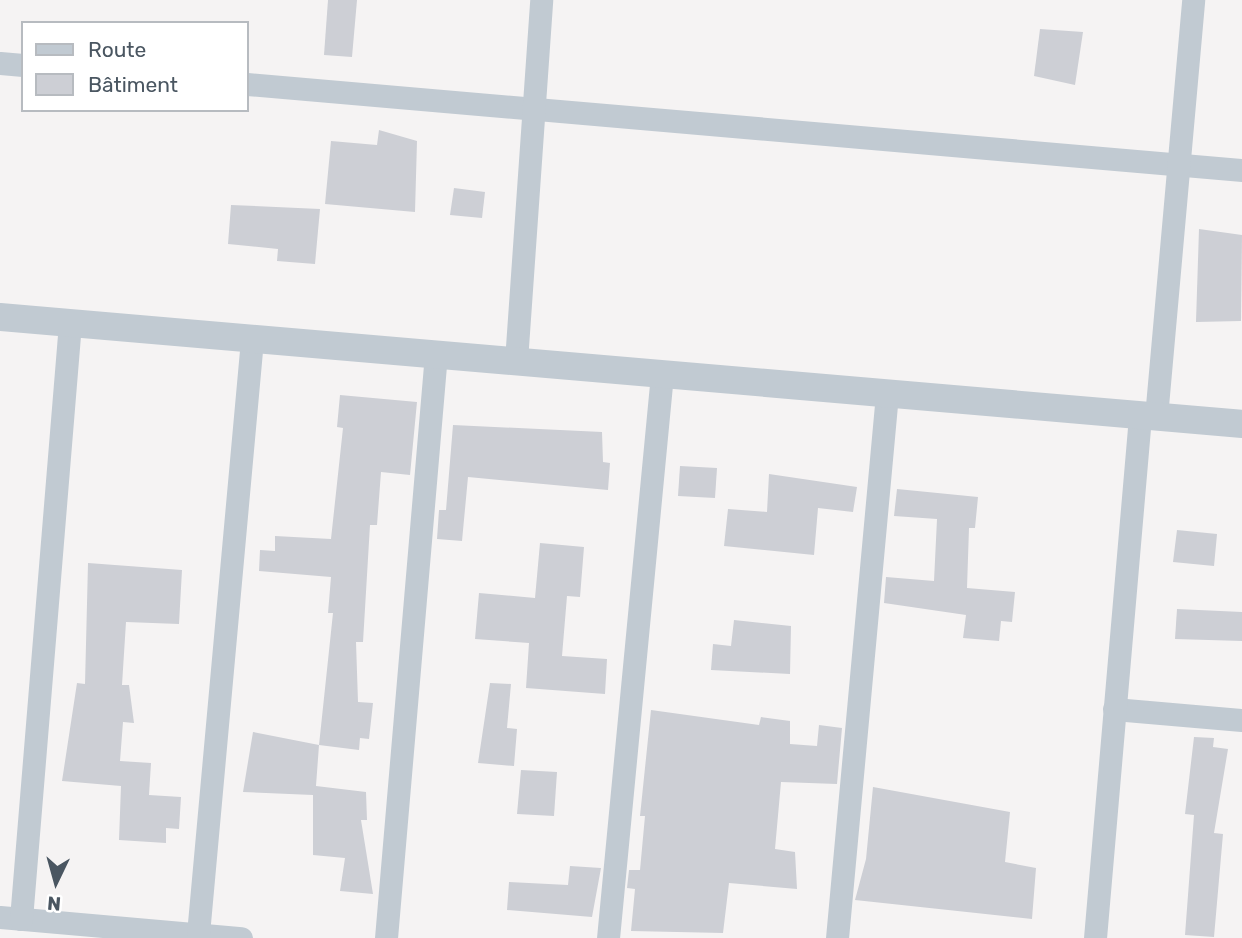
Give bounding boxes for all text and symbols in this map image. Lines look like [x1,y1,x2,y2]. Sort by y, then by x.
legend [21,21,248,112]
text: Route [88,37,146,62]
text: Bâtiment [88,72,178,97]
north arrow [21,847,91,917]
text: N [46,891,62,915]

